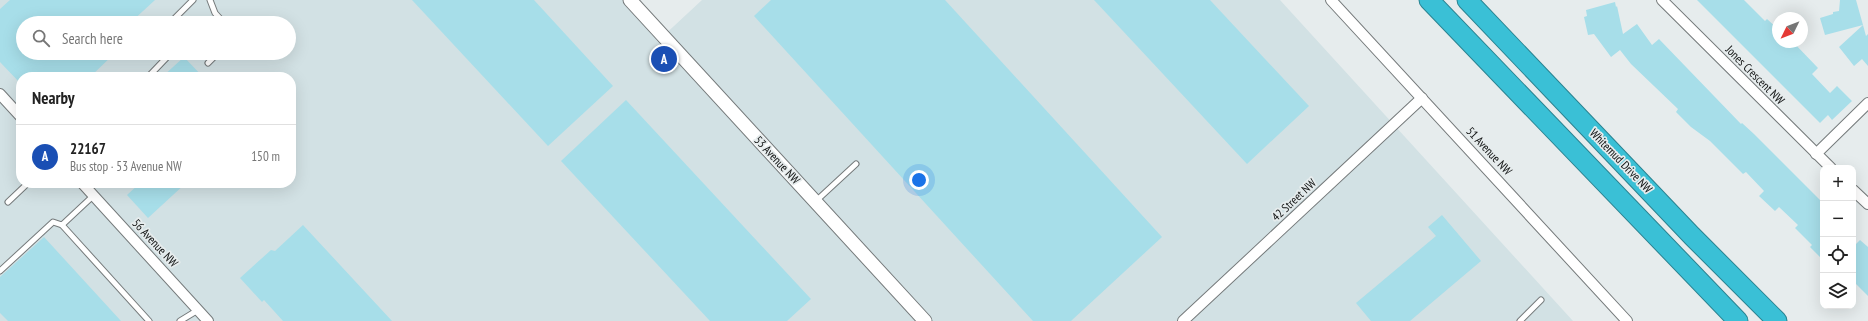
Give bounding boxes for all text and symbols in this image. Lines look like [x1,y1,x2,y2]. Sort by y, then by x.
north arrow [1772,12,1808,48]
search box [16,16,296,60]
icon: search [30,27,52,49]
text: Search here [62,29,123,48]
street label: Jones Crescent NW [1722,41,1788,107]
pin: A [651,44,677,74]
text: Nearby [32,87,75,109]
street label: 51 Avenue NW [1463,123,1515,178]
street label: Whitemud Drive NW [1587,125,1656,196]
street label: 53 Avenue NW [751,132,803,187]
text: 22167 [70,139,106,158]
text: A [42,148,48,165]
text: 150 m [251,148,280,165]
text: Bus stop · 53 Avenue NW [70,158,182,175]
map controls [1820,165,1856,309]
button: + [1820,165,1856,201]
your location [909,170,929,190]
street label: 42 Street NW [1268,175,1319,224]
button: − [1820,201,1856,237]
street label: 56 Avenue NW [129,215,181,270]
button: locate [1820,237,1856,273]
button: layers [1820,273,1856,309]

